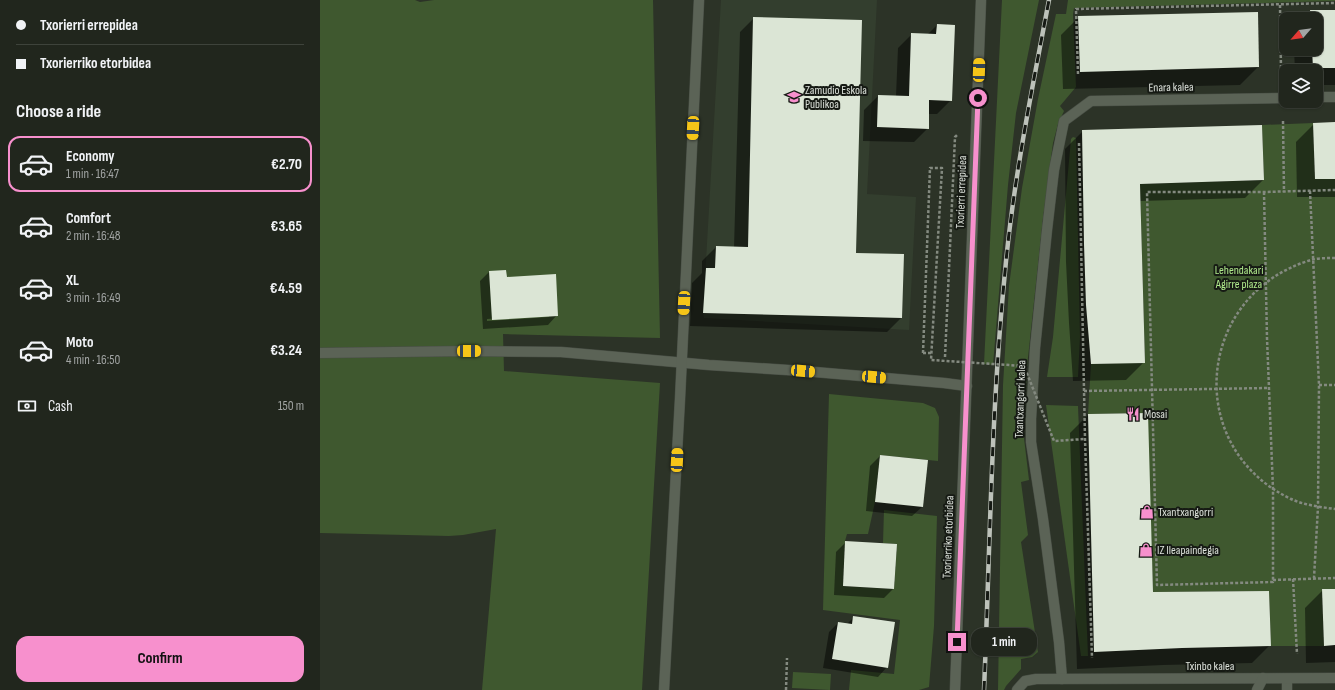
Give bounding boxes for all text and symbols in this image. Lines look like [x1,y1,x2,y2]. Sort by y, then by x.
north arrow [1279,12,1323,56]
map controls [1279,12,1323,108]
text: Txorierri errepidea [40,16,138,35]
text: Txorierriko etorbidea [40,54,151,73]
car [973,58,985,82]
button: layers [1279,64,1323,108]
street label: Enara kalea [1148,80,1194,95]
place label: Zamudio Eskola Publikoa [805,83,867,112]
school or university icon: Zamudio Eskola Publikoa [786,89,802,105]
route start [969,89,987,107]
text: Choose a ride [16,101,101,122]
car [686,116,700,140]
icon: car [18,146,54,182]
text: Economy [66,147,115,166]
text: €2.70 [271,155,302,174]
street label: Txorierri errepidea [953,155,970,229]
text: 1 min · 16:47 [66,166,119,182]
icon: car [18,208,54,244]
text: Comfort [66,209,111,228]
text: €3.65 [271,217,302,236]
text: 2 min · 16:48 [66,228,120,244]
park label: Lehendakari Agirre plaza [1215,263,1263,292]
icon: car [18,270,54,306]
text: XL [66,271,79,290]
text: €4.59 [270,279,302,298]
text: 3 min · 16:49 [66,290,120,306]
car [677,291,691,315]
icon: car [18,332,54,368]
text: Moto [66,333,93,352]
text: €3.24 [270,341,302,360]
car [457,345,481,357]
text: 4 min · 16:50 [66,352,120,368]
street label: Txantxangorri kalea [1012,359,1029,438]
car [791,364,815,378]
car [862,370,886,384]
icon: cash [16,395,38,417]
text: Cash [48,397,73,416]
text: 150 m [278,398,304,414]
restaurant icon: Mosai [1125,406,1141,422]
place label: Mosai [1144,407,1167,422]
car [670,448,684,472]
street label: Txorierriko etorbidea [940,495,957,579]
shop icon: Txantxangorri [1139,504,1155,520]
place label: Txantxangorri [1158,505,1213,520]
shop icon: IZ Ileapaindegia [1138,542,1154,558]
place label: IZ Ileapaindegia [1157,543,1219,558]
callout: 1 min [971,628,1037,656]
route end [948,633,966,651]
text: 1 min [992,634,1016,650]
button: Confirm [16,636,304,682]
street label: Txinbo kalea [1186,659,1235,674]

